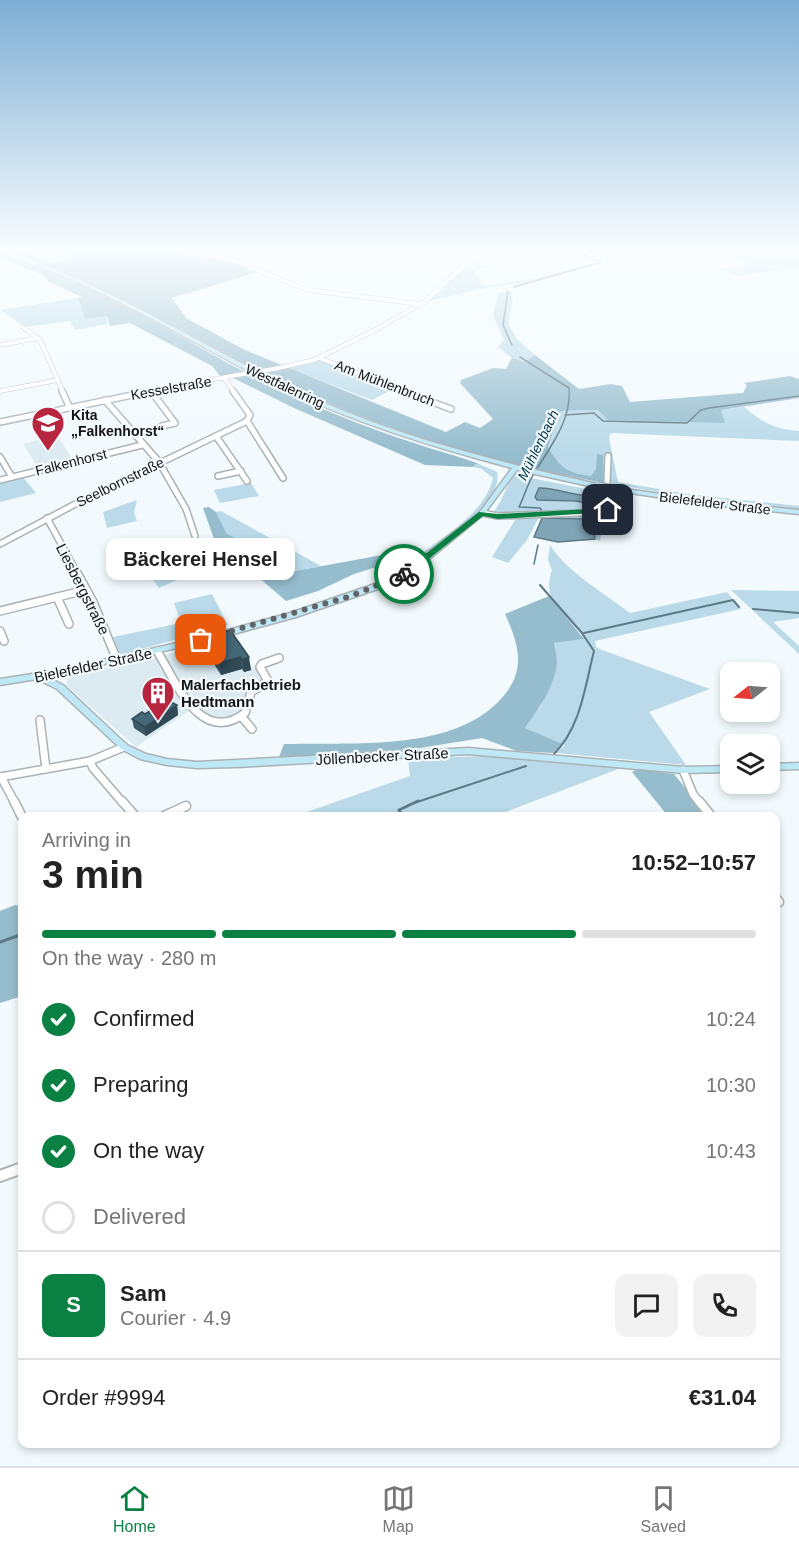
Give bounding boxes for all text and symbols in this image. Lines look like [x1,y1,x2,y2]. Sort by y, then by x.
street label: Am Mühlenbruch [333,357,437,409]
street label: Westfalenring [243,361,327,411]
street label: Kesselstraße [129,373,213,403]
school or university icon: Kita „Falkenhorst“ [30,405,66,452]
place label: Kita „Falkenhorst“ [71,407,164,439]
water label: Mühlenbach [514,407,562,483]
street label: Falkenhorst [34,445,109,479]
street label: Seelbornstraße [73,454,167,510]
pin [582,484,633,535]
street label: Bielefelder Straße [658,488,772,518]
icon: home [591,493,624,526]
callout: Bäckerei Hensel [106,538,296,580]
street label: Liesbergstraße [53,541,113,637]
courier [374,544,434,604]
text: Bäckerei Hensel [123,548,278,570]
icon: bike [388,558,421,591]
pin [175,614,226,665]
icon: bag [184,623,217,656]
street label: Bielefelder Straße [33,644,153,686]
north arrow [720,662,780,722]
map controls [720,662,780,794]
building icon: Malerfachbetrieb Hedtmann [140,675,176,722]
place label: Malerfachbetrieb Hedtmann [181,676,301,710]
button: layers [720,734,780,794]
street label: Jöllenbecker Straße [315,744,449,768]
text: Arriving in [42,829,131,851]
text: 10:52–10:57 [631,850,756,875]
text: 3 min [42,853,144,896]
text: On the way · 280 m [42,947,217,969]
icon: check [42,1003,75,1036]
text: Confirmed [93,1006,194,1031]
text: 10:24 [706,1008,756,1030]
icon: check [42,1069,75,1102]
text: Preparing [93,1072,188,1097]
text: 10:30 [706,1074,756,1096]
icon: check [42,1135,75,1168]
text: On the way [93,1138,204,1163]
text: 10:43 [706,1140,756,1162]
text: Delivered [93,1204,186,1229]
button: chat [615,1274,678,1337]
button: phone [693,1274,756,1337]
text: Sam [120,1281,166,1306]
text: S [66,1292,81,1317]
text: Courier · 4.9 [120,1307,231,1329]
text: Order #9994 [42,1385,166,1410]
text: €31.04 [689,1385,756,1410]
tab: Home [113,1482,156,1536]
tab: Map [382,1482,415,1536]
tab: Saved [641,1482,686,1536]

